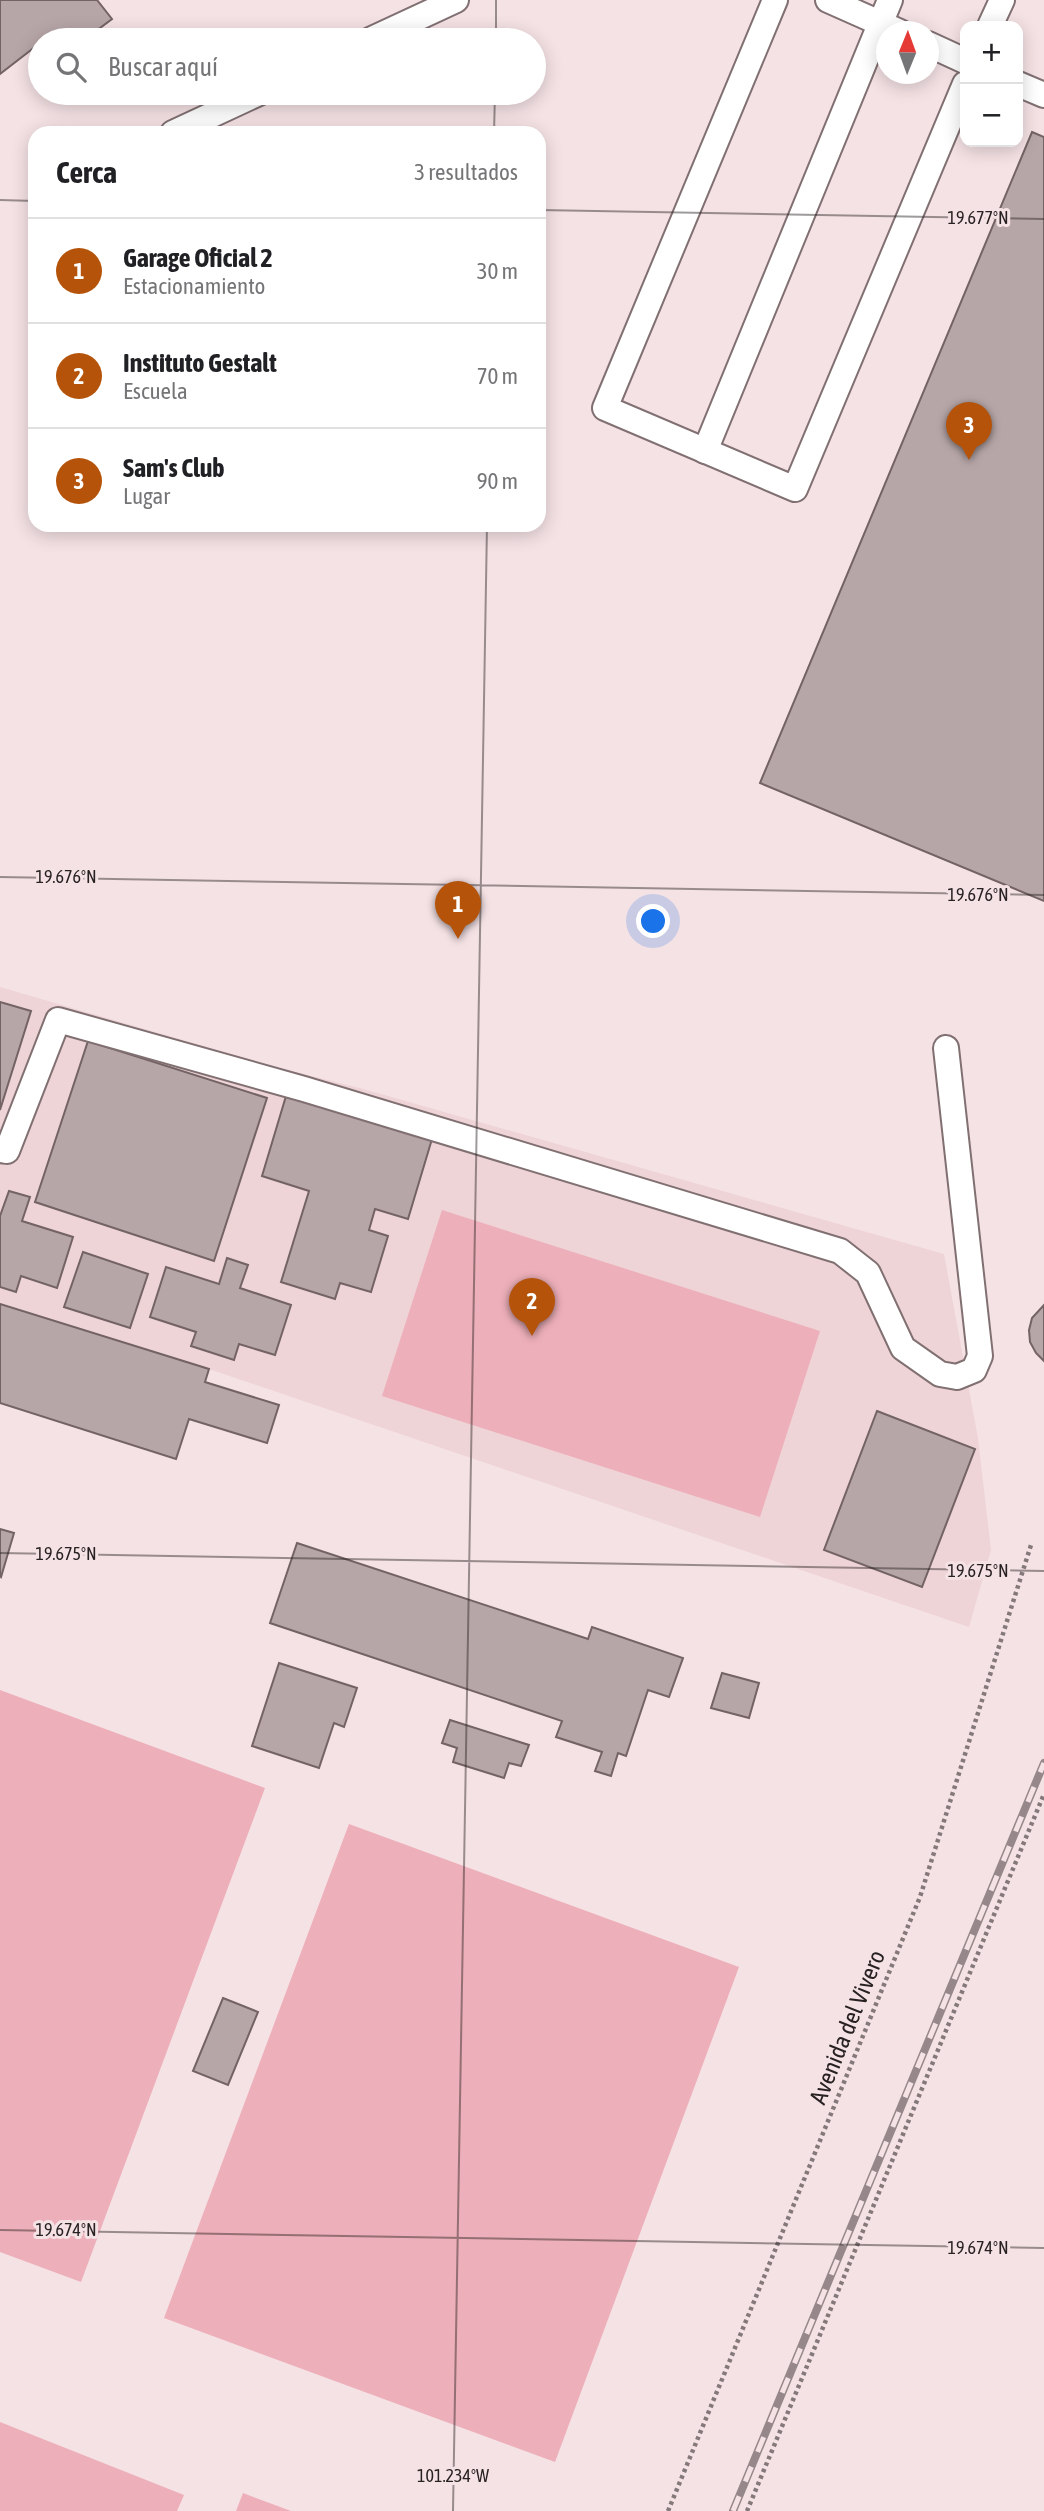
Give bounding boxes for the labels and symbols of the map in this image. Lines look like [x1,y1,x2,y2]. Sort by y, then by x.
north arrow [876,21,939,84]
text: 19.677°N [947,207,1009,228]
pin: 3 [946,402,992,460]
text: 19.676°N [35,866,97,887]
pin: 1 [435,881,481,939]
text: 19.676°N [947,884,1009,905]
your location [636,904,670,938]
pin: 2 [509,1278,555,1336]
text: 19.675°N [35,1543,97,1564]
text: 19.675°N [947,1560,1009,1581]
street label: Avenida del Vivero [804,1946,890,2108]
text: 19.674°N [35,2219,97,2240]
text: 19.674°N [947,2237,1009,2258]
text: 101.234°W [417,2465,489,2486]

